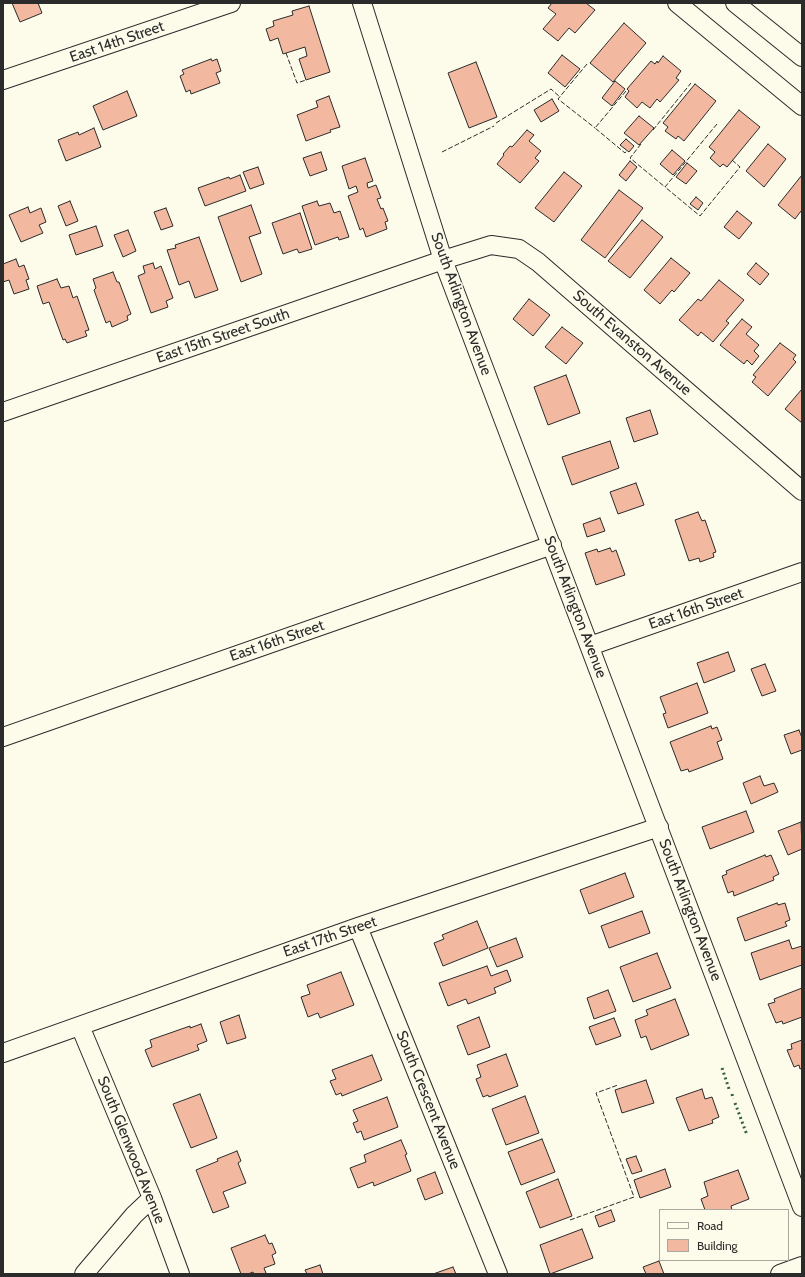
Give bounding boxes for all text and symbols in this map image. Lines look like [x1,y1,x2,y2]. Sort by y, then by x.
street label: East 14th Street [67,17,167,67]
street label: South Arlington Avenue [427,230,495,378]
street label: South Evanston Avenue [569,287,695,399]
street label: East 15th Street South [154,305,292,367]
street label: South Arlington Avenue [540,533,610,681]
street label: East 16th Street [646,584,746,634]
street label: East 16th Street [227,616,327,666]
street label: South Arlington Avenue [655,836,725,984]
street label: East 17th Street [281,913,379,961]
street label: South Crescent Avenue [392,1028,464,1172]
street label: South Glenwood Avenue [93,1074,169,1226]
legend [659,1209,789,1261]
text: Road [697,1218,723,1233]
text: Building [697,1238,738,1253]

